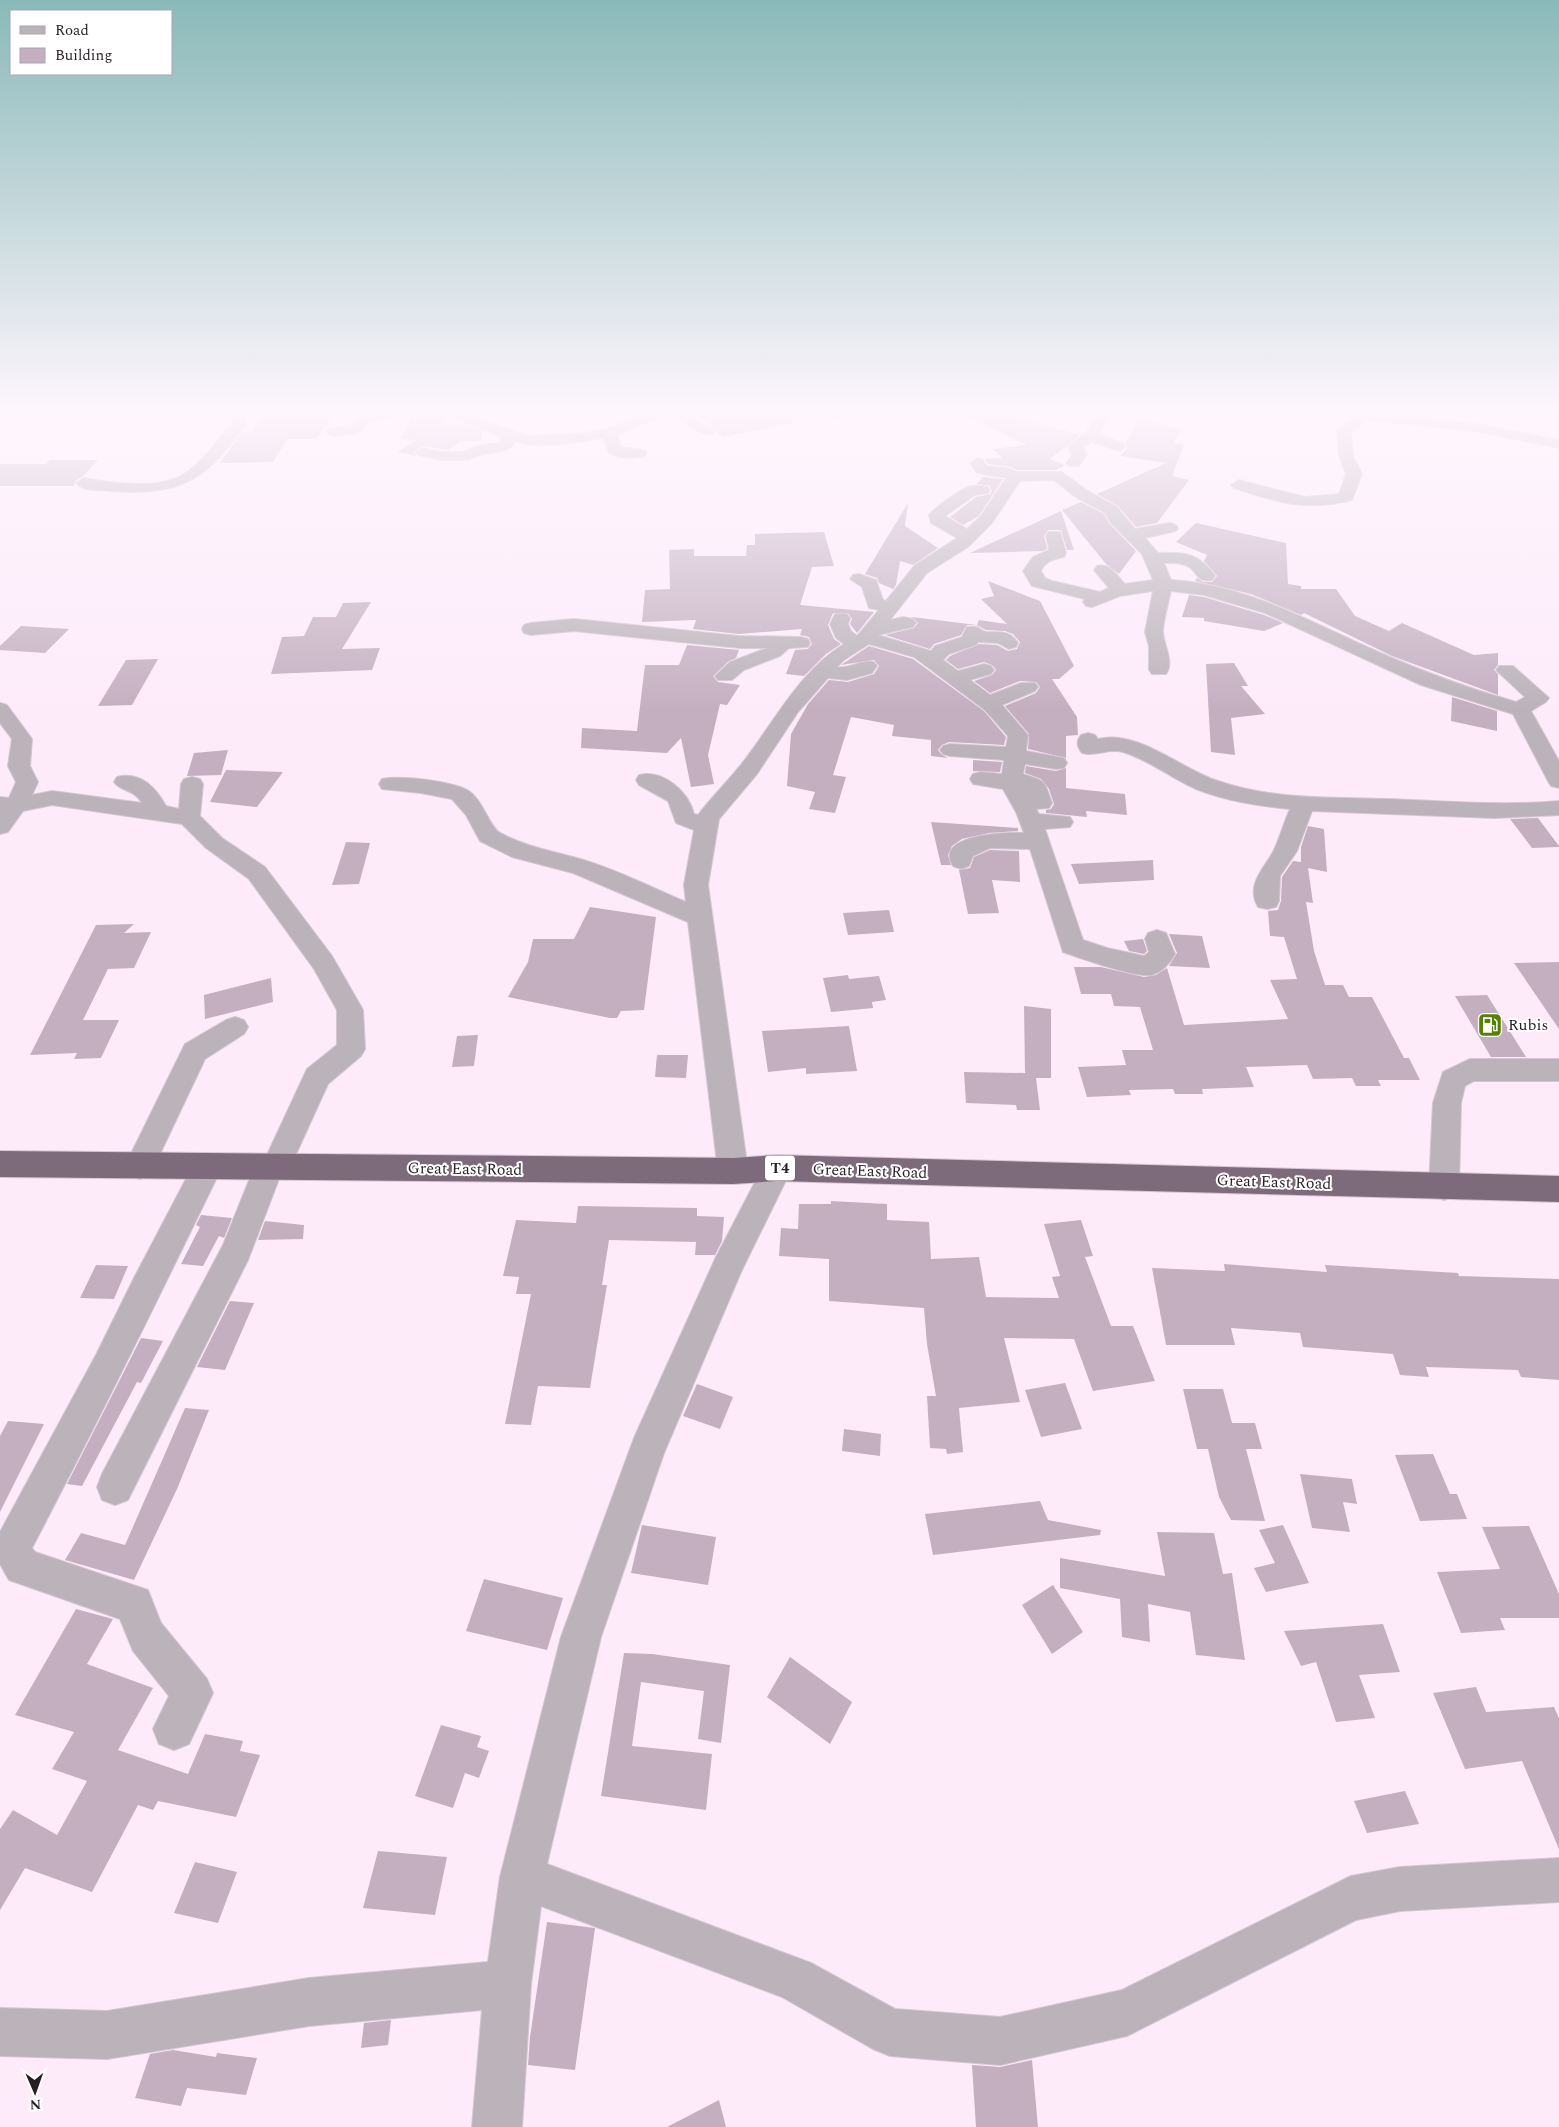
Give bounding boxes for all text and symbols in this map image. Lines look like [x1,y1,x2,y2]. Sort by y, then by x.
legend [10,10,172,75]
text: Road [55,19,89,42]
text: Building [55,44,112,67]
fuel station icon: Rubis [1477,1012,1503,1038]
place label: Rubis [1508,1013,1548,1037]
street label: Great East Road [407,1156,523,1182]
road number: T4 [765,1156,795,1180]
street label: Great East Road [812,1157,928,1185]
street label: Great East Road [1216,1168,1332,1196]
north arrow [10,2067,60,2117]
text: N [29,2094,42,2115]

